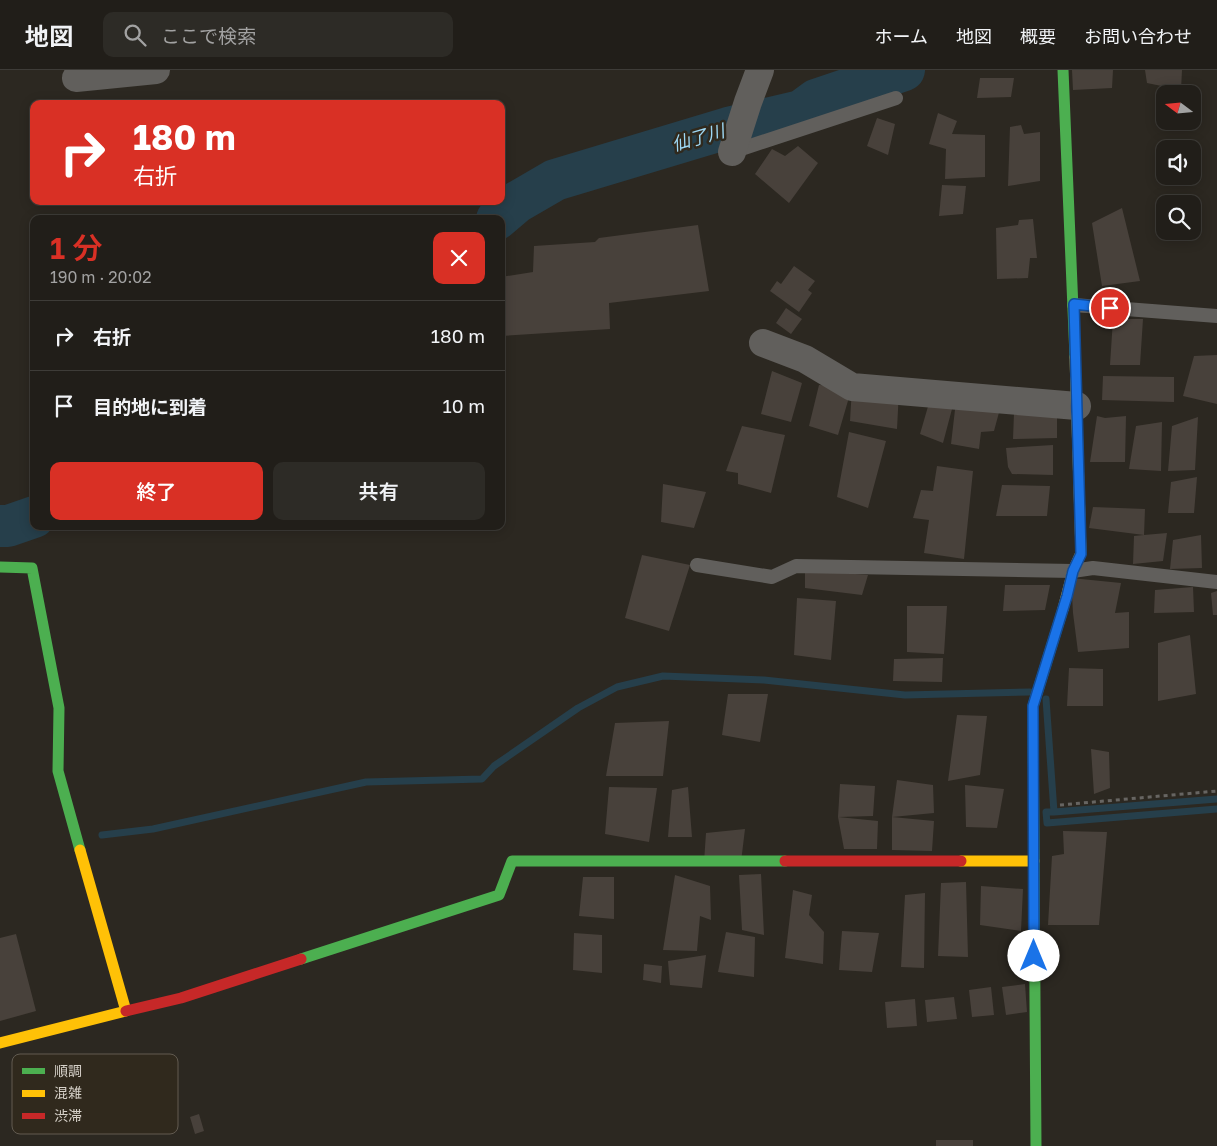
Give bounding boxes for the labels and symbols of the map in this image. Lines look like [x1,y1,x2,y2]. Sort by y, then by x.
north arrow [1156,85,1201,130]
water label: 仙了川 [669,118,729,155]
pin [1089,287,1131,329]
position arrow [1007,929,1059,981]
legend [12,1054,178,1134]
text: 順調 [54,1062,82,1079]
text: 混雑 [54,1084,82,1101]
text: 渋滞 [54,1107,82,1124]

